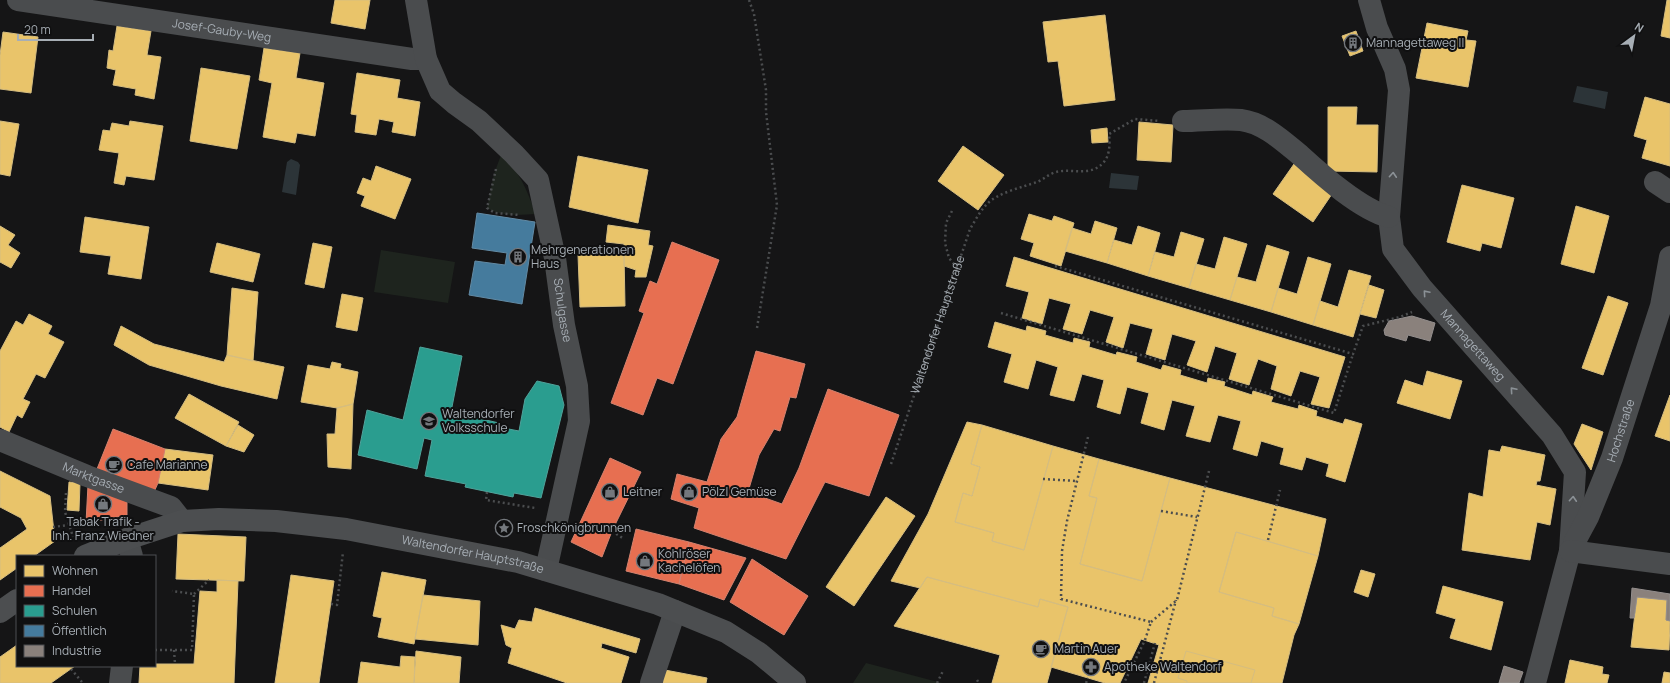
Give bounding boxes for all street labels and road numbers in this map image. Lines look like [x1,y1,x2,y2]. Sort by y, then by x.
street label: Josef-Gauby-Weg [171,14,272,46]
street label: Waltendorfer Hauptstraße [906,253,969,396]
street label: Schulgasse [550,277,576,344]
street label: Mannagettaweg [1437,306,1509,384]
street label: Hochstraße [1602,397,1638,464]
street label: Marktgasse [60,458,127,497]
street label: Waltendorfer Hauptstraße [400,531,546,577]

